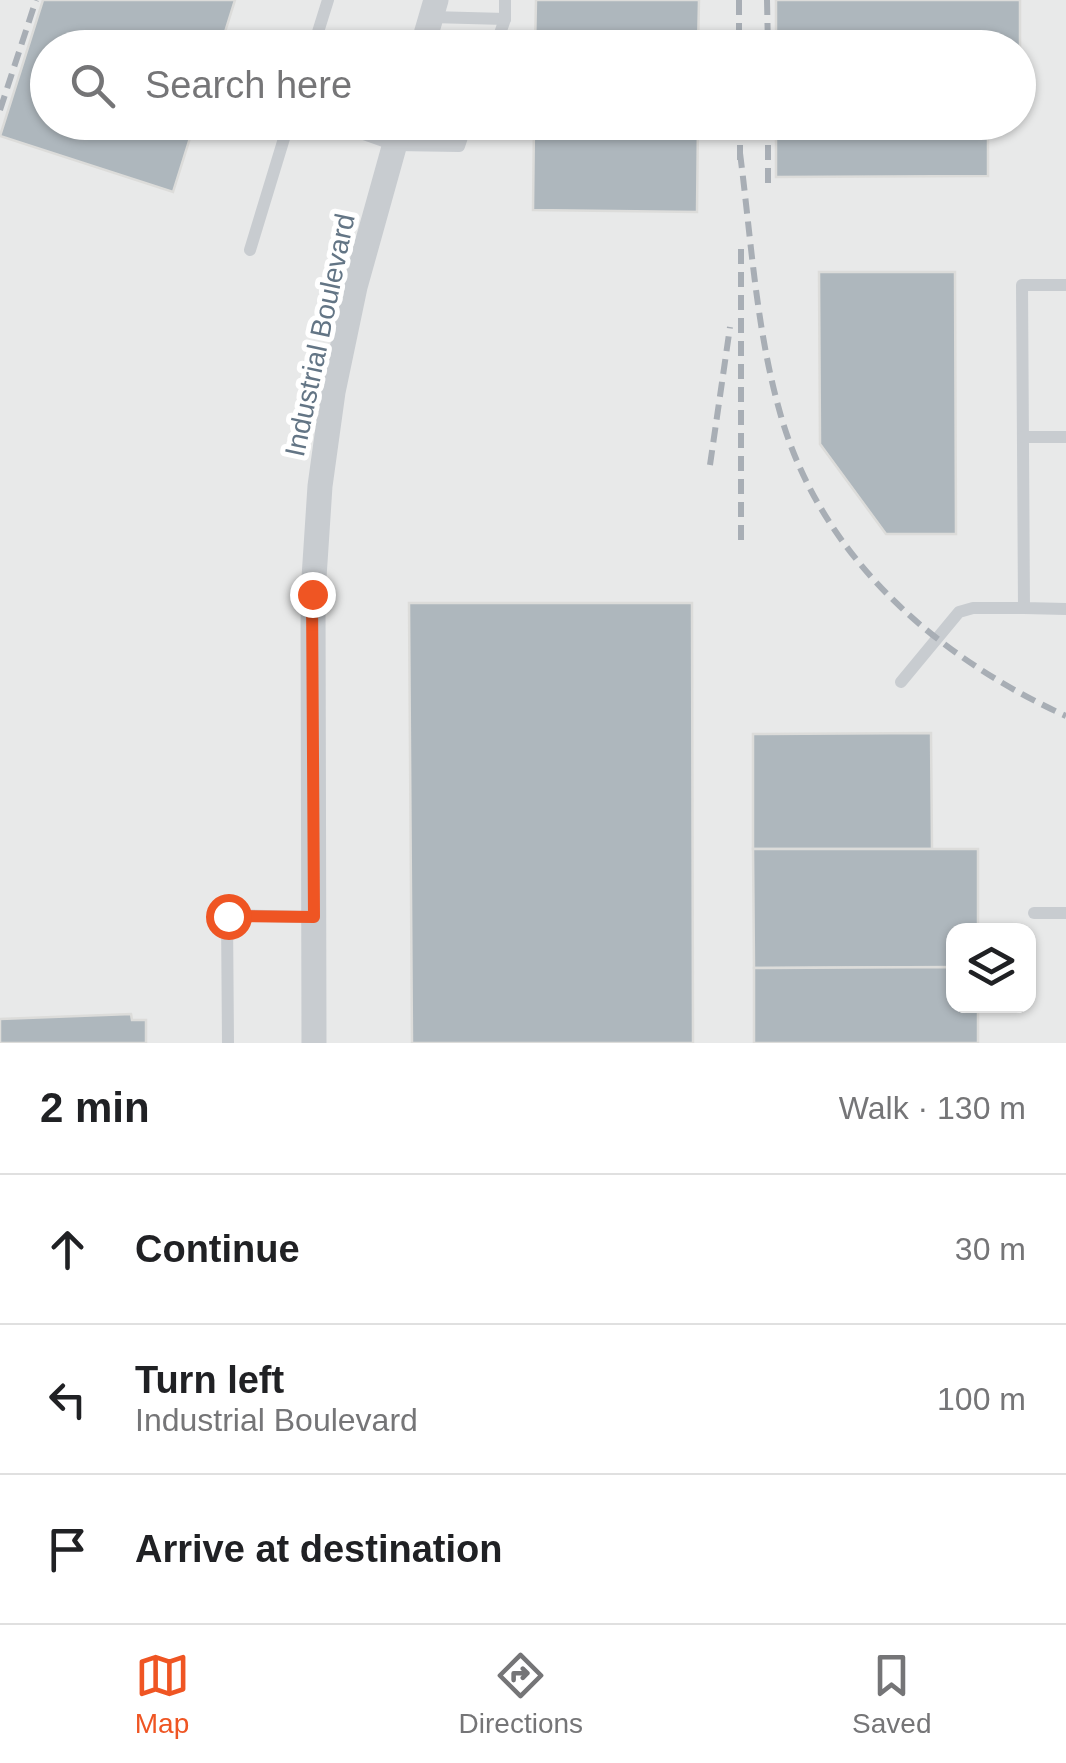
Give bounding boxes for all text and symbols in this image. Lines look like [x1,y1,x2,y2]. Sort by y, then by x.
search box [30,30,1036,140]
icon: search [65,58,120,113]
text: Search here [145,64,352,106]
street label: Industrial Boulevard [279,211,361,459]
route end [290,572,336,618]
route start [206,894,252,940]
map controls [946,923,1036,1013]
button: layers [946,923,1036,1013]
text: 2 min [40,1084,150,1131]
text: Walk · 130 m [839,1090,1026,1126]
icon: ahead [40,1222,95,1277]
text: Continue [135,1228,300,1270]
text: 30 m [955,1231,1026,1267]
text: Turn left [135,1359,284,1401]
icon: left [40,1372,95,1427]
text: 100 m [937,1381,1026,1417]
text: Industrial Boulevard [135,1402,418,1438]
icon: arrive [40,1522,95,1577]
text: Arrive at destination [135,1528,502,1570]
tab: Map [135,1648,190,1740]
tab: Directions [459,1648,583,1740]
tab: Saved [852,1648,931,1740]

